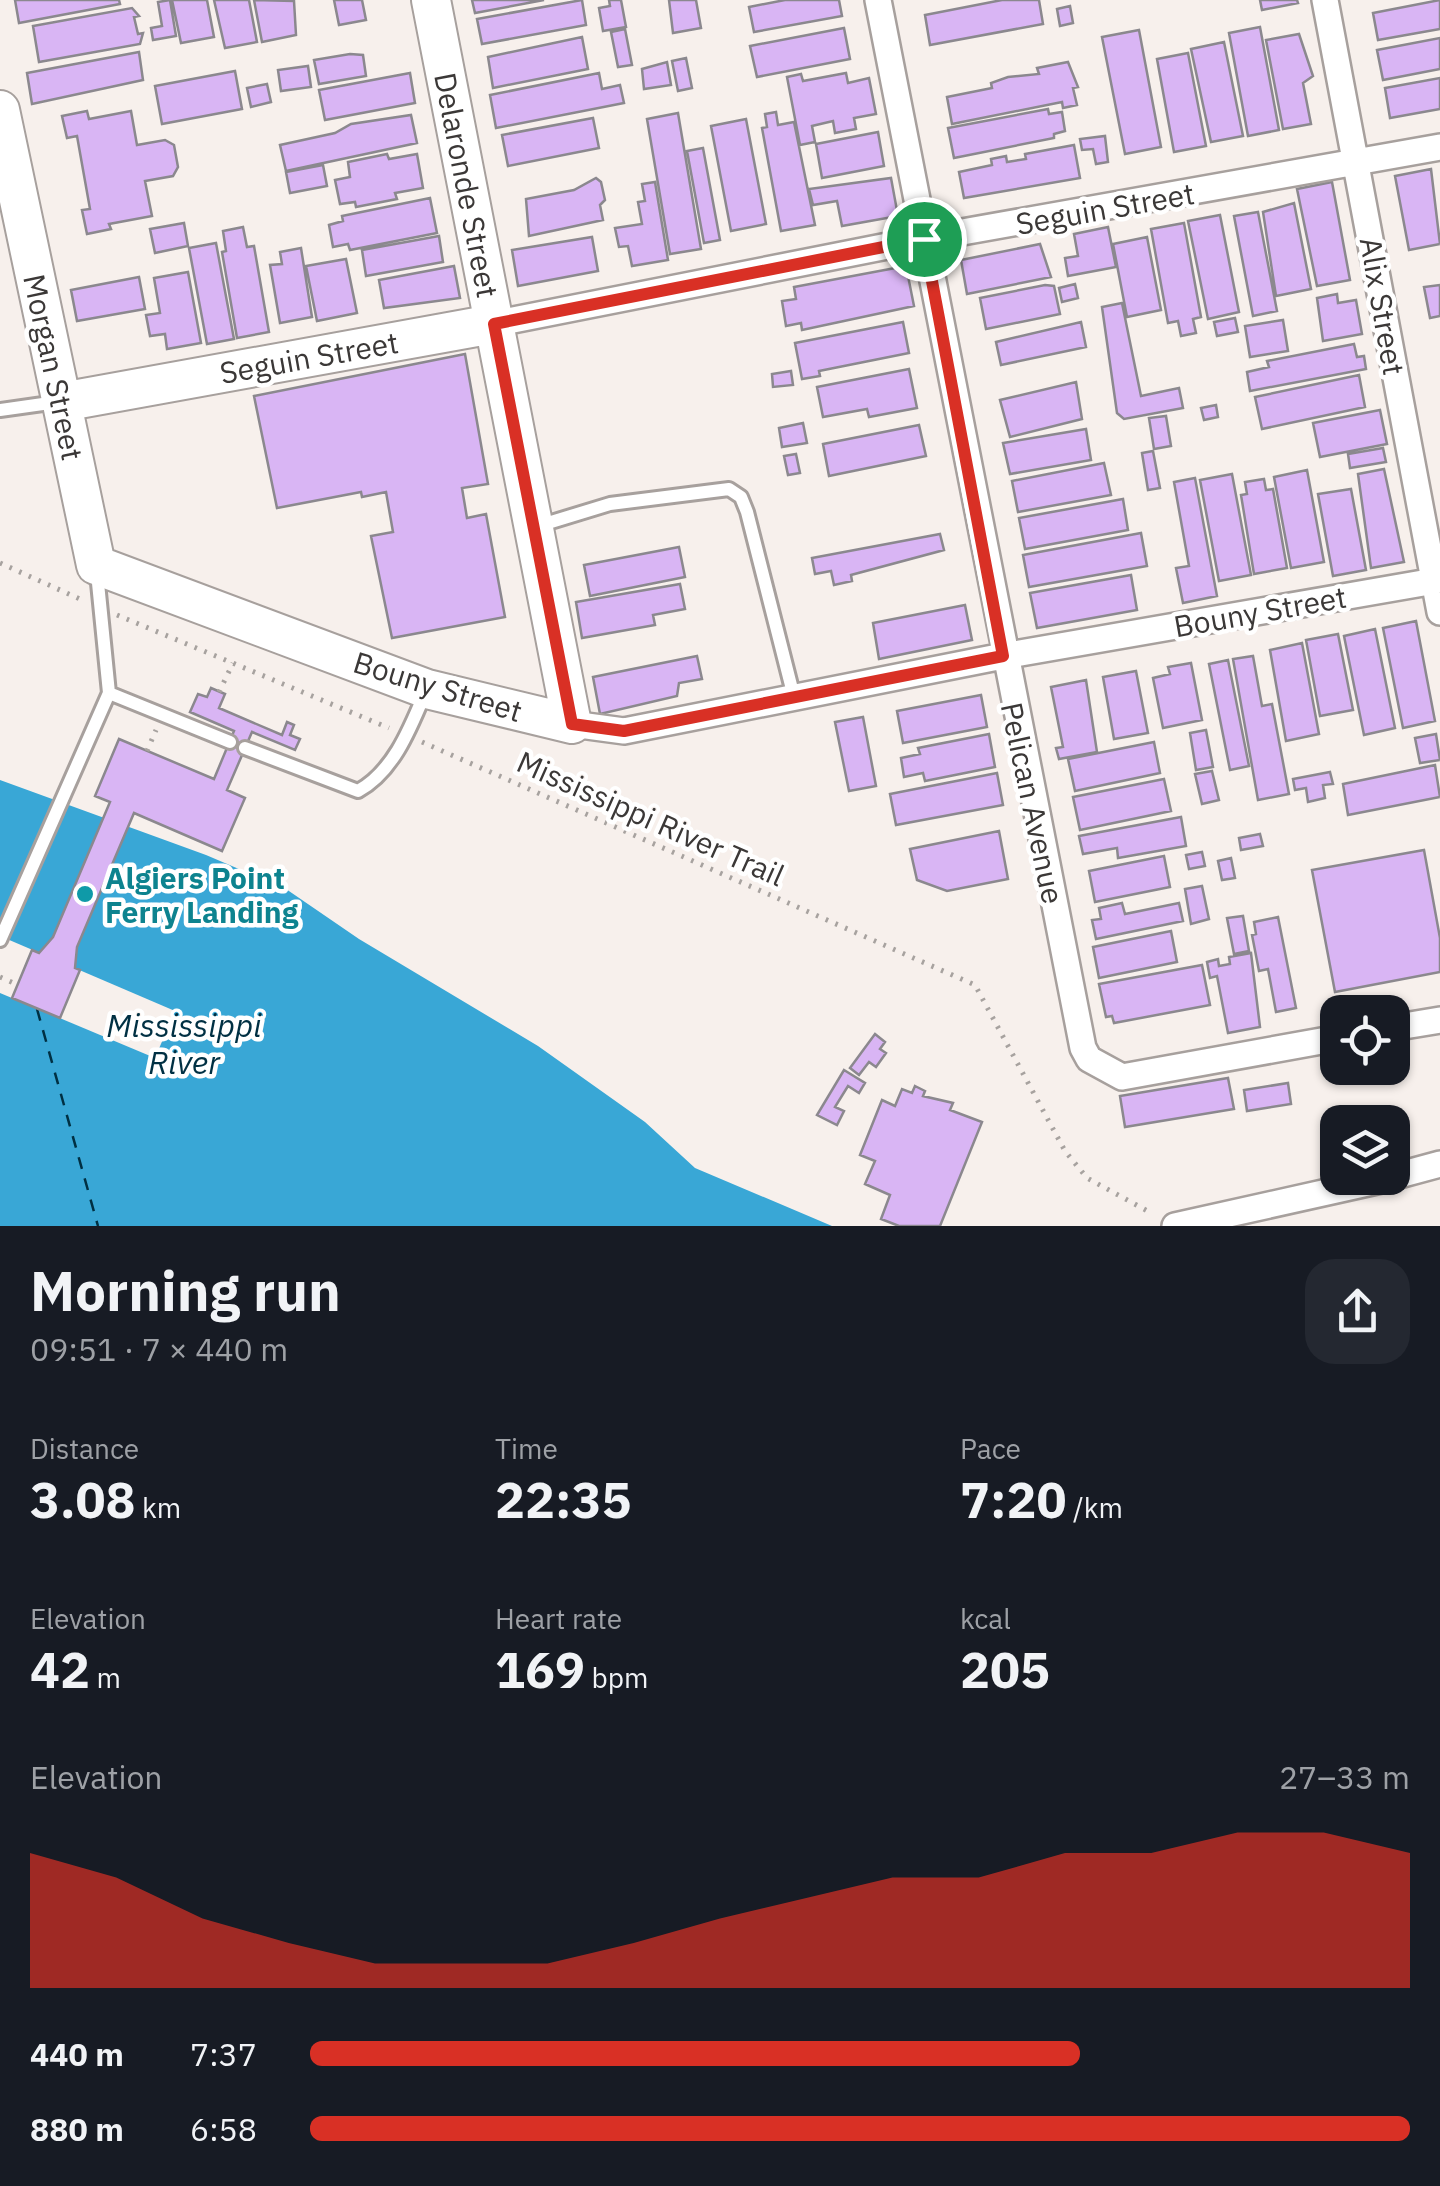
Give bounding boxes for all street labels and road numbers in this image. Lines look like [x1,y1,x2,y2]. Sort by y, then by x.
street label: Delaronde Street [426,69,508,301]
street label: Seguin Street [1013,173,1197,243]
street label: Alix Street [1352,234,1414,378]
street label: Morgan Street [15,270,93,464]
street label: Seguin Street [217,322,401,392]
street label: Bouny Street [1171,577,1349,645]
street label: Bouny Street [349,642,527,730]
street label: Pelican Avenue [993,699,1073,907]
street label: Mississippi River Trail [511,742,791,894]

